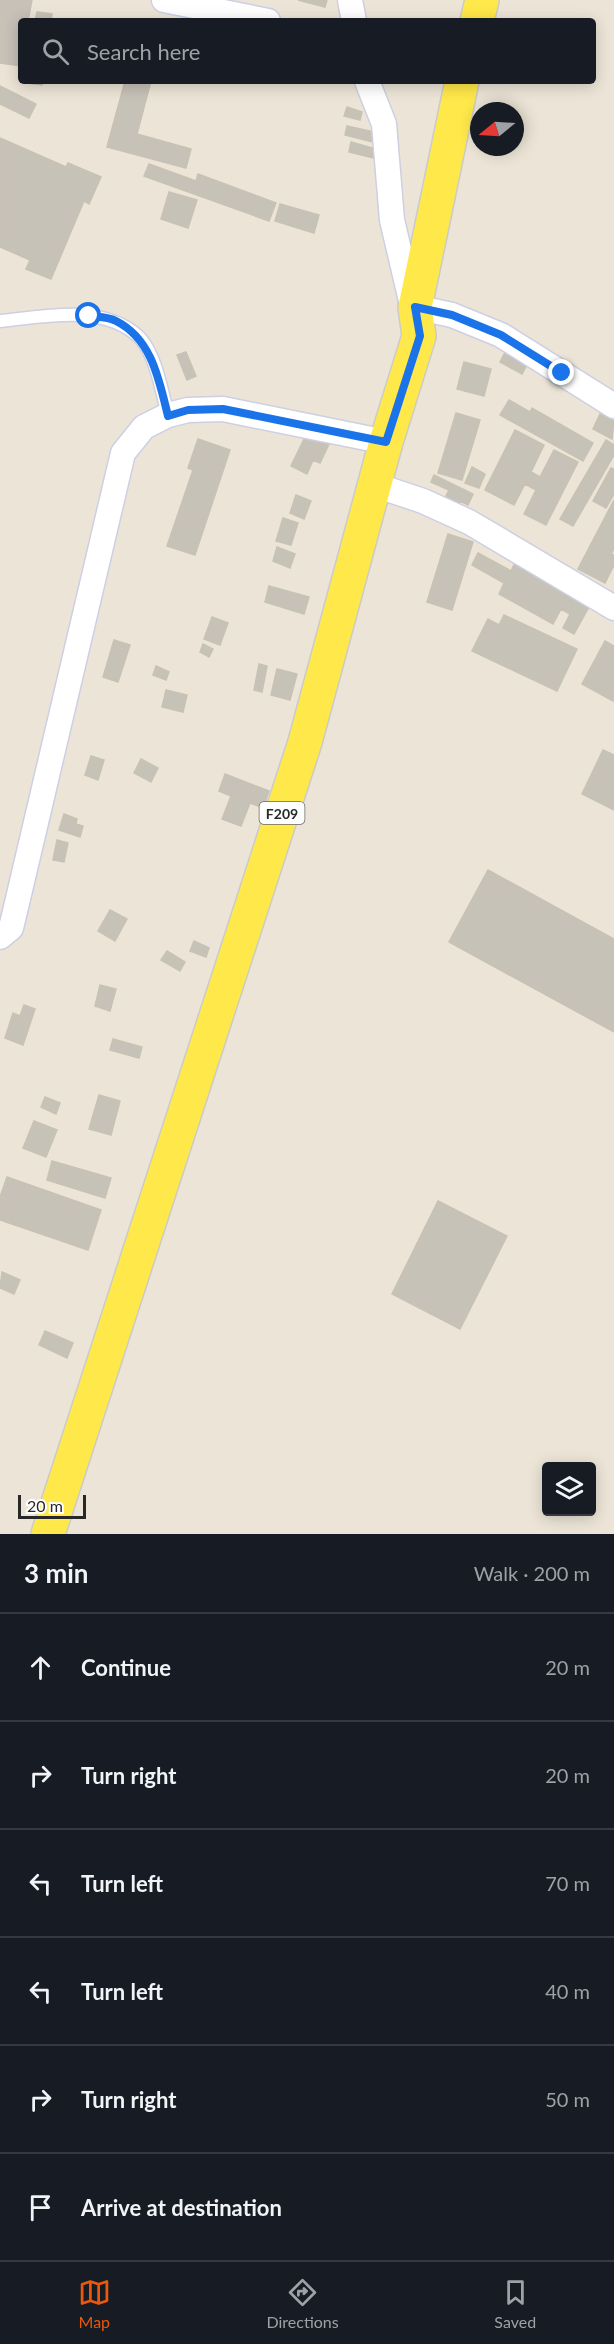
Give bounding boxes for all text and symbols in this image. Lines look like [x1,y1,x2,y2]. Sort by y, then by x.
search box [18,18,596,84]
icon: search [39,35,72,68]
text: Search here [87,38,200,65]
north arrow [470,102,524,156]
route start [75,302,101,328]
route end [548,359,574,385]
road number: F209 [260,802,304,824]
map controls [542,1462,596,1516]
button: layers [542,1462,596,1516]
scale bar [18,1492,86,1520]
text: 20 m [27,1496,63,1515]
text: 3 min [24,1557,88,1589]
text: Walk · 200 m [474,1561,590,1585]
icon: ahead [24,1651,57,1684]
text: Continue [81,1654,171,1681]
text: 20 m [545,1655,590,1679]
icon: right [24,1759,57,1792]
text: Turn right [81,1762,176,1789]
text: 20 m [545,1763,590,1787]
icon: left [24,1867,57,1900]
text: Turn left [81,1870,163,1897]
text: 70 m [545,1871,590,1895]
icon: left [24,1975,57,2008]
text: Turn left [81,1978,163,2005]
text: 40 m [545,1979,590,2003]
icon: right [24,2083,57,2116]
text: Turn right [81,2086,176,2113]
text: 50 m [545,2087,590,2111]
icon: arrive [24,2191,57,2224]
text: Arrive at destination [81,2194,282,2221]
tab: Map [78,2276,111,2331]
tab: Directions [266,2276,339,2331]
tab: Saved [494,2276,536,2331]

